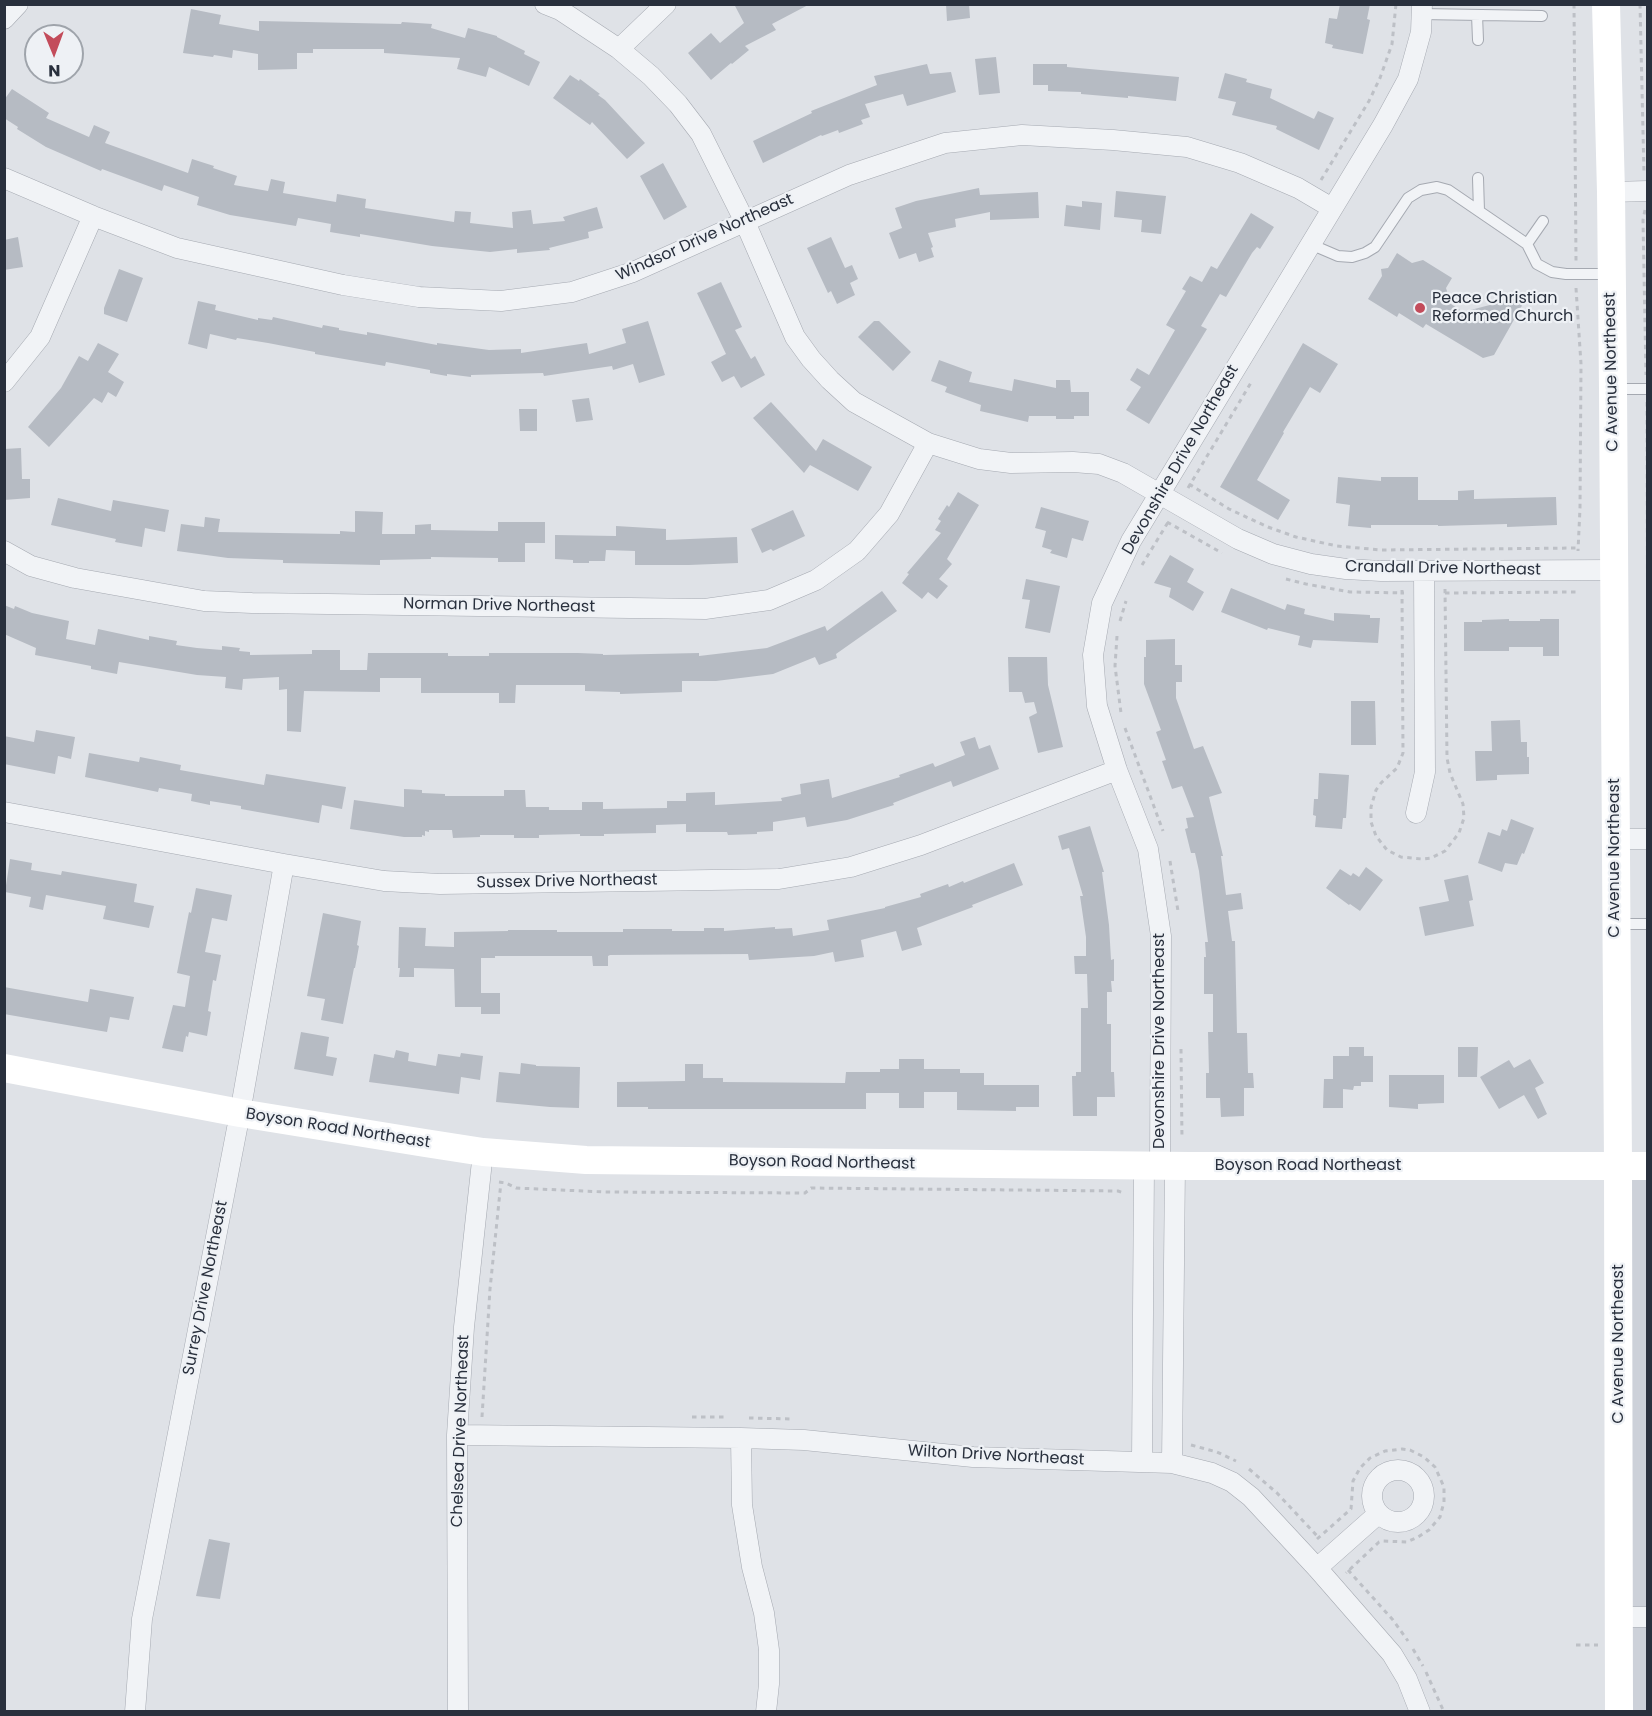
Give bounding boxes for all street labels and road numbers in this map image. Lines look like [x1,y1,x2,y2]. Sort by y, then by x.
street label: Windsor Drive Northeast [613,190,797,286]
street label: C Avenue Northeast [1601,292,1623,452]
street label: Devonshire Drive Northeast [1119,362,1243,558]
street label: Crandall Drive Northeast [1345,558,1541,580]
street label: Norman Drive Northeast [403,595,595,617]
street label: C Avenue Northeast [1605,778,1625,938]
street label: Sussex Drive Northeast [476,871,658,893]
street label: Devonshire Drive Northeast [1150,933,1170,1149]
street label: Boyson Road Northeast [244,1105,432,1153]
street label: Boyson Road Northeast [729,1152,915,1174]
street label: Boyson Road Northeast [1215,1156,1401,1176]
street label: Surrey Drive Northeast [180,1199,232,1377]
street label: C Avenue Northeast [1609,1264,1629,1424]
street label: Chelsea Drive Northeast [448,1334,474,1528]
street label: Wilton Drive Northeast [907,1442,1085,1470]

